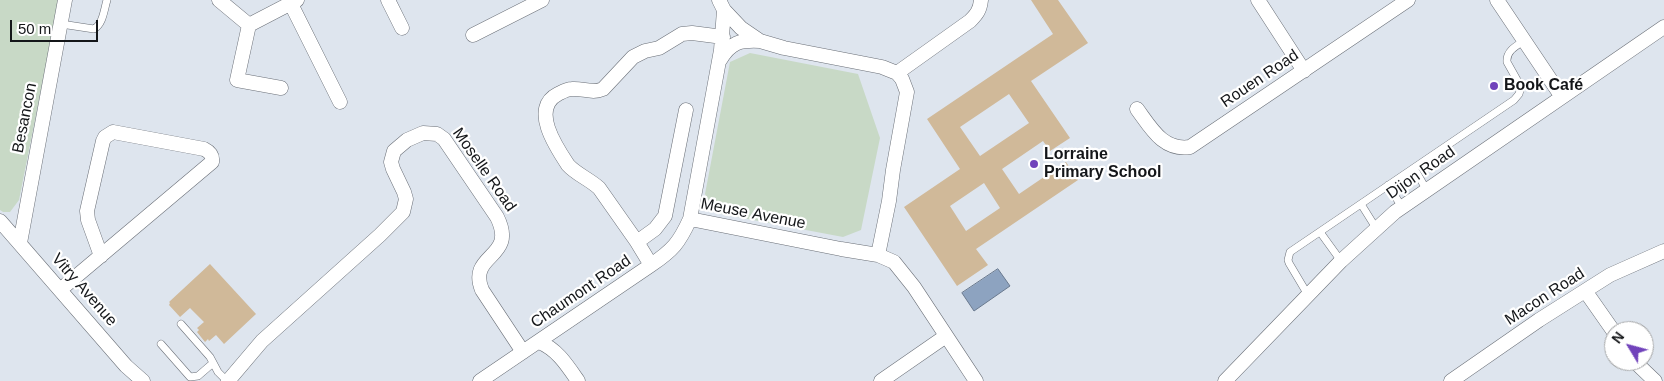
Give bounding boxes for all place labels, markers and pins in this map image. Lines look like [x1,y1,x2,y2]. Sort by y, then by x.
place label: Book Café [1504,76,1583,96]
marker: Book Café [1488,80,1500,92]
place label: Lorraine Primary School [1044,145,1161,183]
marker: Lorraine Primary School [1028,158,1040,170]

